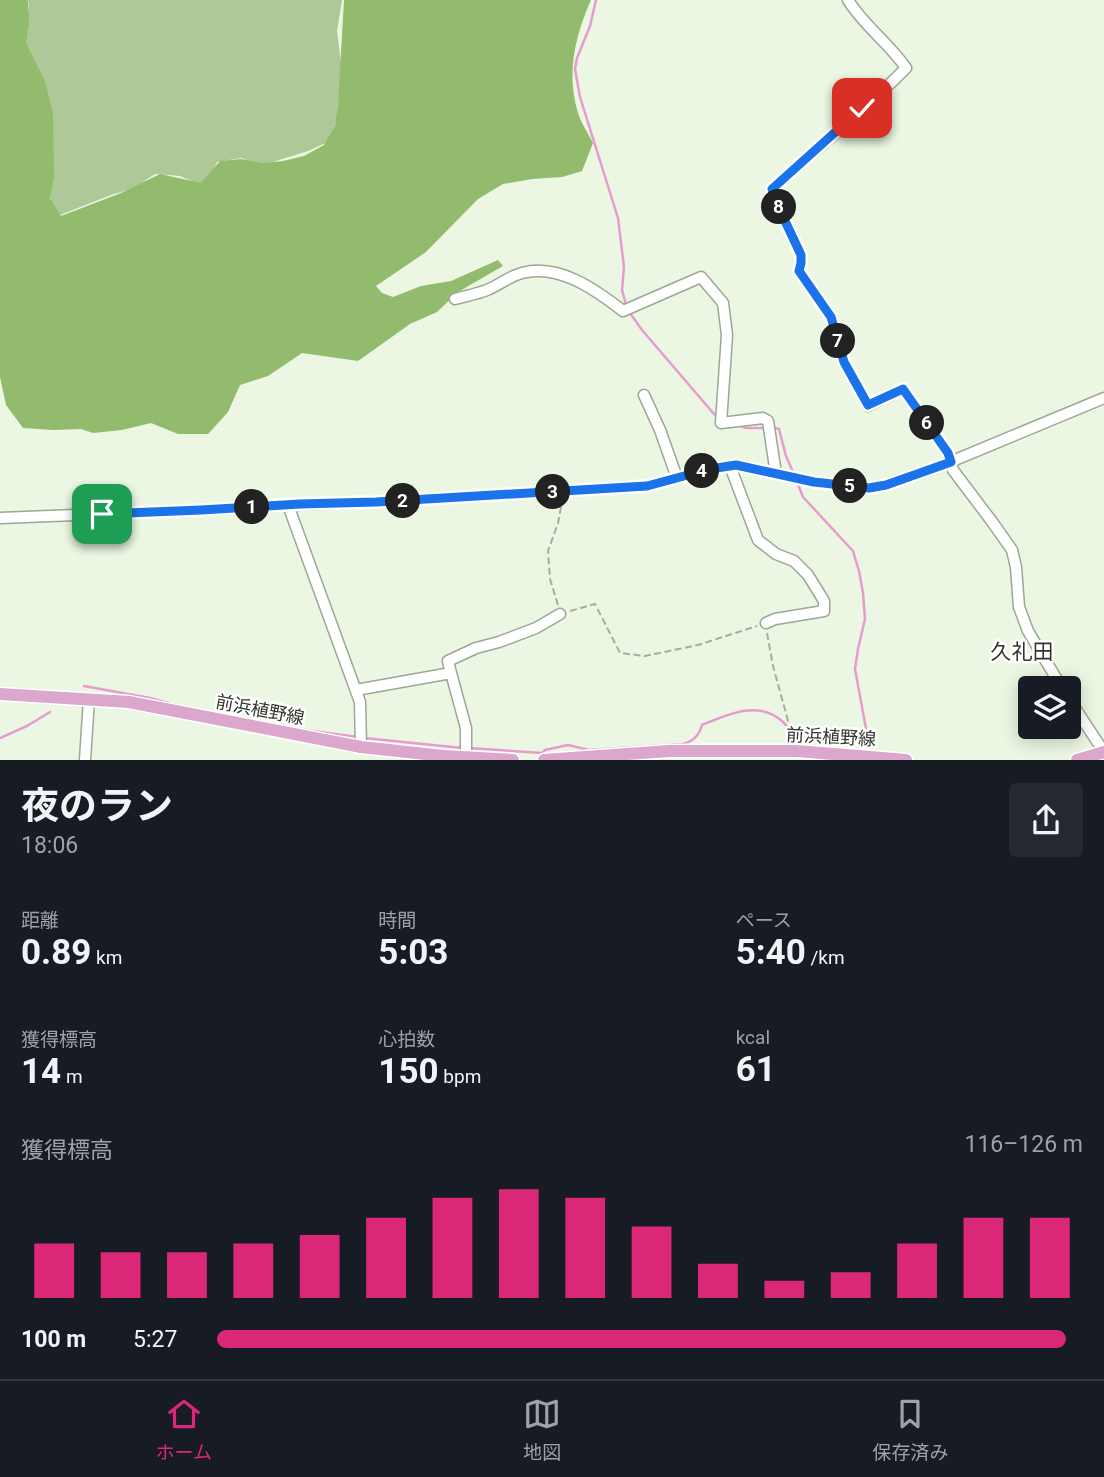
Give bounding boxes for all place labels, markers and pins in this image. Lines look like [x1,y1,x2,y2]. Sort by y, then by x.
pin [832,78,892,138]
pin: 8 [762,190,796,224]
pin: 7 [820,324,856,358]
pin: 6 [909,406,944,440]
pin: 4 [684,454,720,489]
pin: 5 [832,468,868,504]
pin: 3 [536,475,570,510]
pin [72,484,132,544]
pin: 2 [386,484,420,518]
pin: 1 [234,490,270,524]

